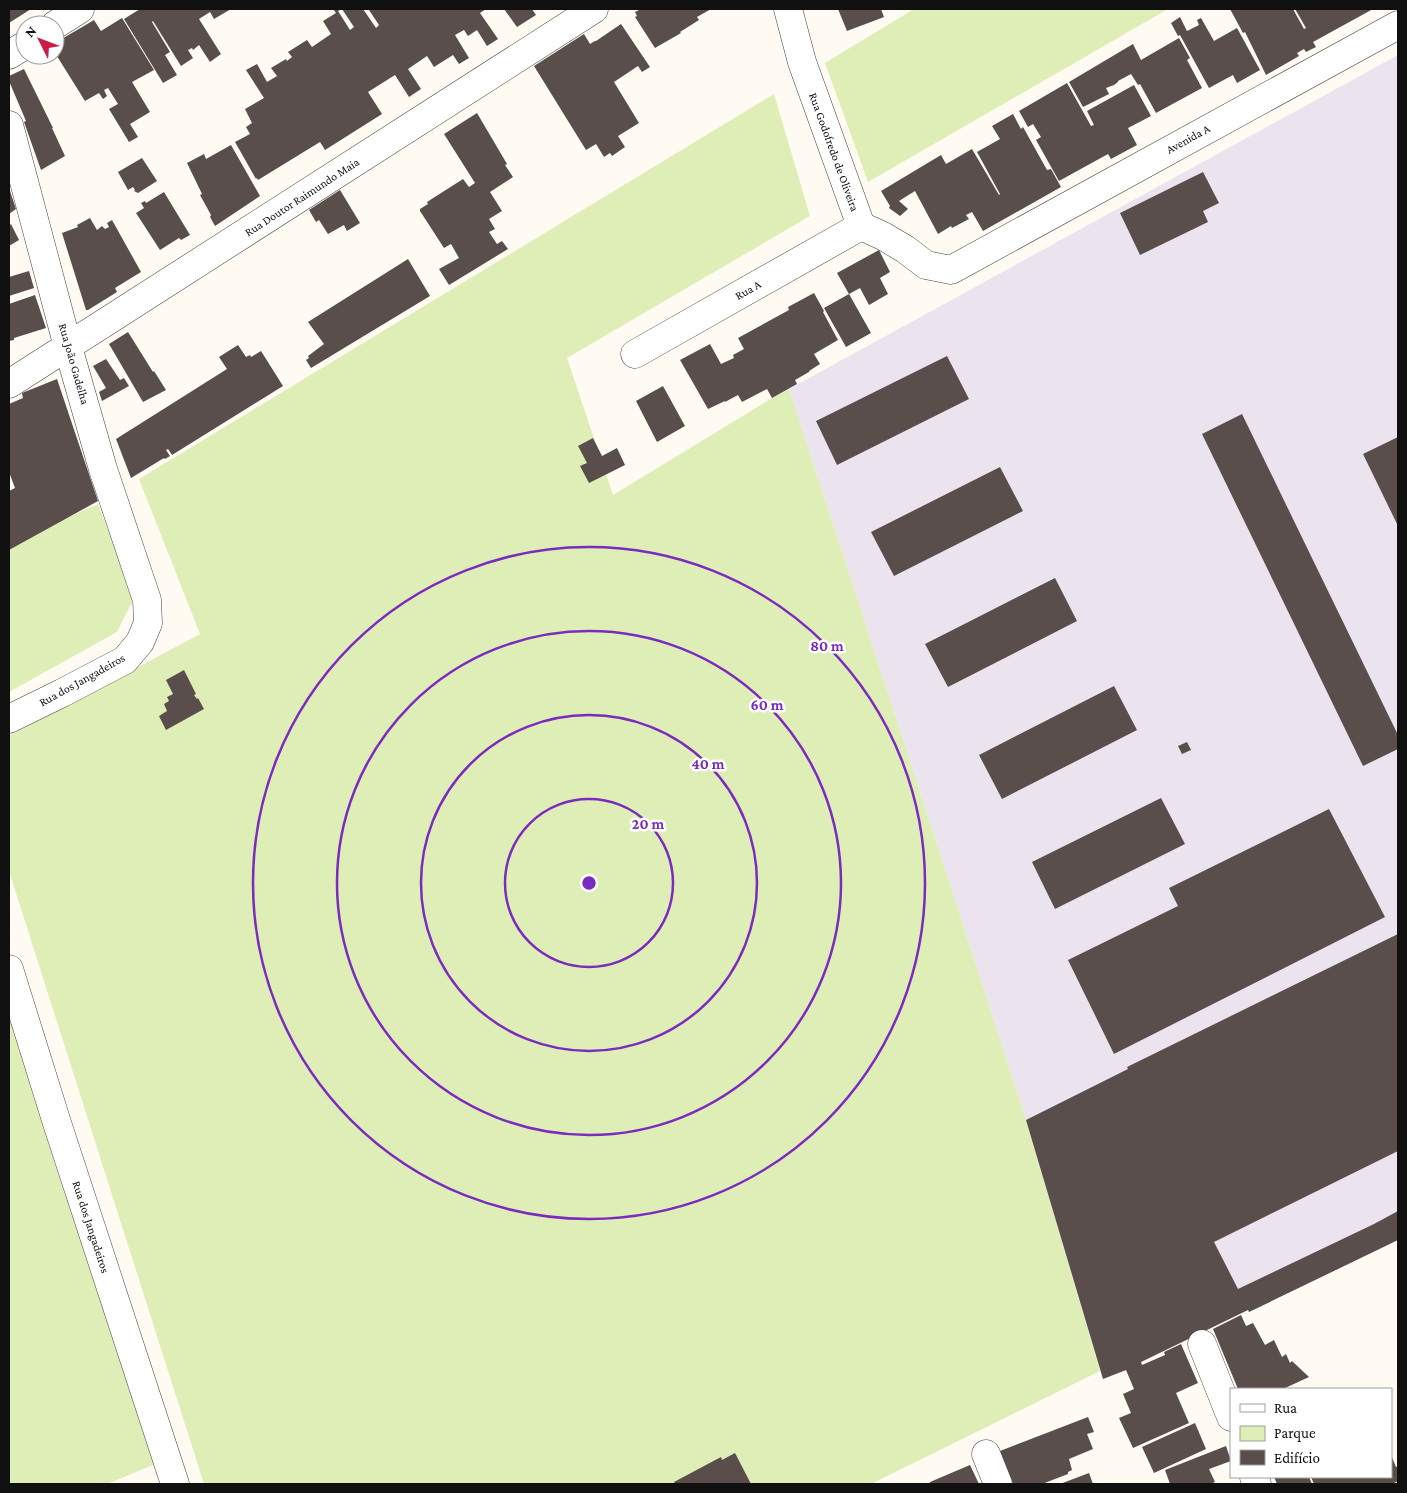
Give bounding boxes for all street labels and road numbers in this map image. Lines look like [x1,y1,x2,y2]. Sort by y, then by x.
street label: Rua Godofredo de Oliveira [806,91,862,214]
street label: Avenida A [1164,121,1212,157]
street label: Rua Doutor Raimundo Maia [242,154,362,239]
street label: Rua A [733,277,764,303]
street label: Rua João Gadelha [56,322,92,407]
street label: Rua dos Jangadeiros [37,650,128,709]
street label: Rua dos Jangadeiros [69,1179,113,1275]

